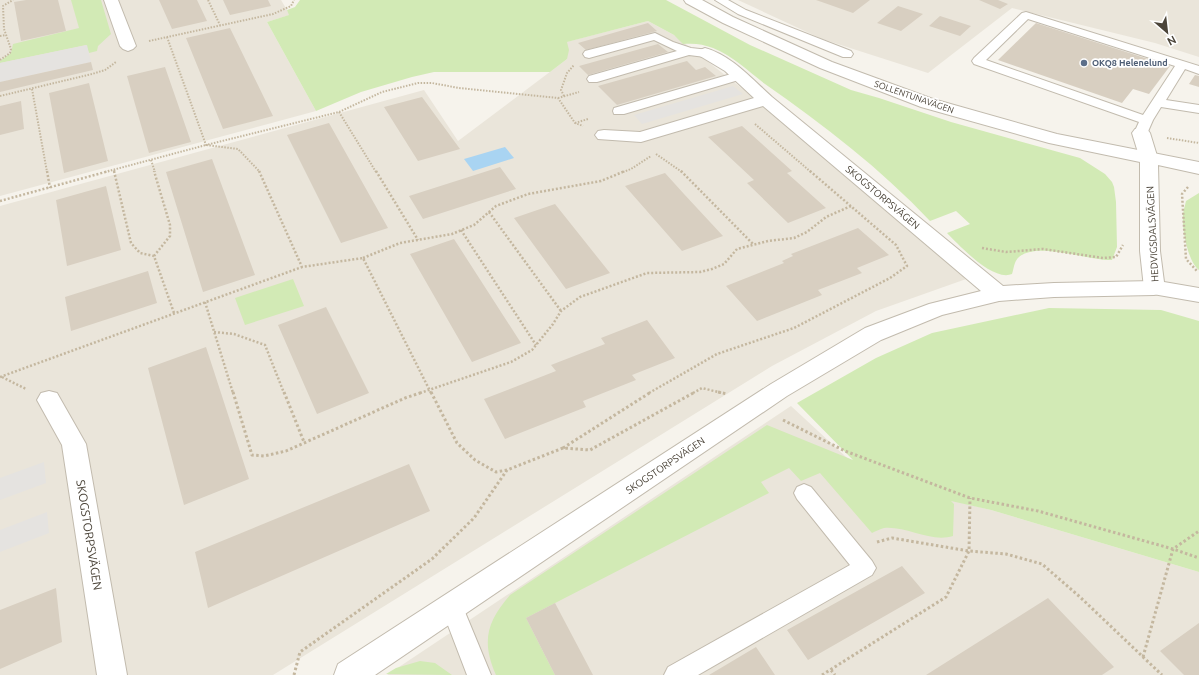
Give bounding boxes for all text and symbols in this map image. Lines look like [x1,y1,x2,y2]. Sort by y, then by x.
north arrow [1147,12,1187,52]
text: N [1165,34,1178,48]
marker: OKQ8 Helenelund [1079,58,1089,68]
place label: OKQ8 Helenelund [1092,58,1168,68]
street label: SOLLENTUNAVÄGEN [873,79,955,115]
street label: SKOGSTORPSVÄGEN [844,163,922,231]
street label: HEDVIGSDALSVÄGEN [1144,186,1160,282]
street label: SKOGSTORPSVÄGEN [624,435,707,496]
street label: SKOGSTORPSVÄGEN [74,479,105,591]

